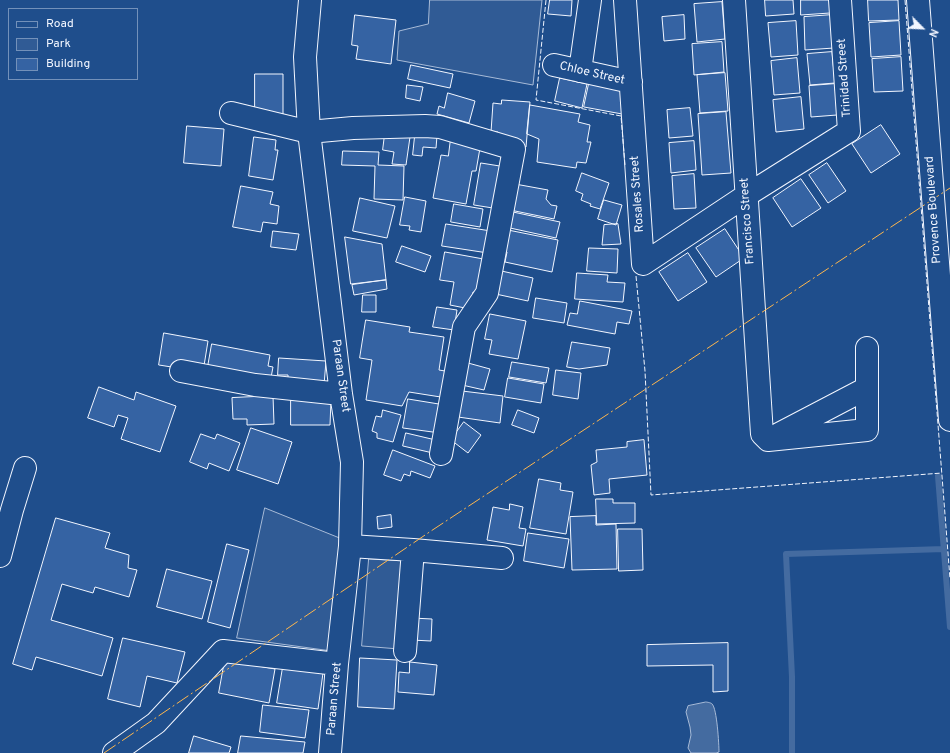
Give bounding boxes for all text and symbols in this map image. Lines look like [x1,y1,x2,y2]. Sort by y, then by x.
legend [8,8,138,80]
north arrow [902,8,942,48]
text: Road [46,16,74,32]
text: N [925,26,941,39]
text: Park [46,36,71,52]
street label: Trinidad Street [835,38,855,118]
text: Building [46,56,90,72]
street label: Chloe Street [558,59,626,89]
street label: Rosales Street [628,155,648,233]
street label: Provence Boulevard [923,156,945,264]
street label: Francisco Street [738,177,758,265]
street label: Paraan Street [328,339,352,413]
street label: Paraan Street [325,662,345,736]

